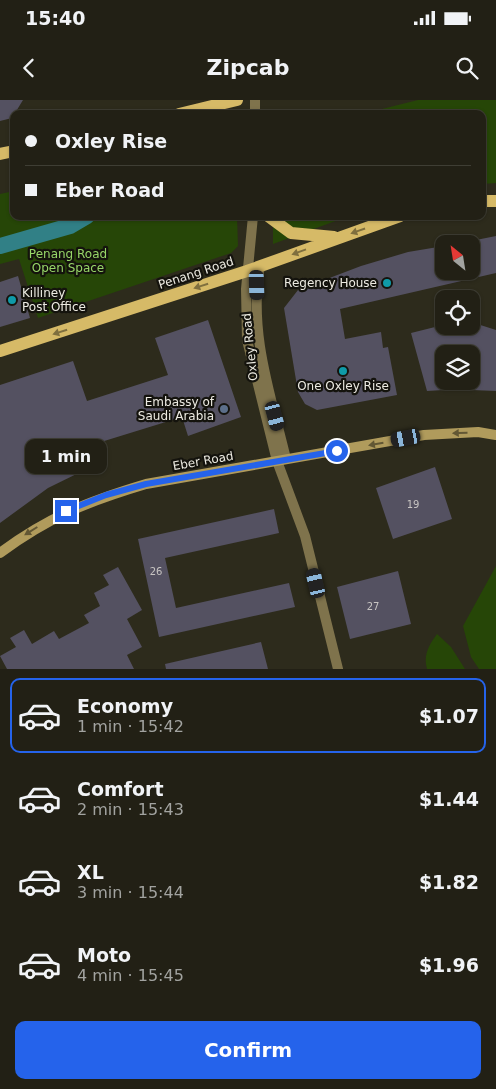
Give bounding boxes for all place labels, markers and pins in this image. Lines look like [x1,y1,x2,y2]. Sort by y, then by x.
place label: Regency House [284,276,377,290]
marker: Regency House [381,277,393,289]
place label: Killiney Post Office [22,286,86,314]
marker: Killiney Post Office [6,294,18,306]
marker: One Oxley Rise [337,365,349,377]
place label: One Oxley Rise [297,379,389,393]
place label: Embassy of Saudi Arabia [138,395,215,423]
marker: Embassy of Saudi Arabia [218,403,230,415]

